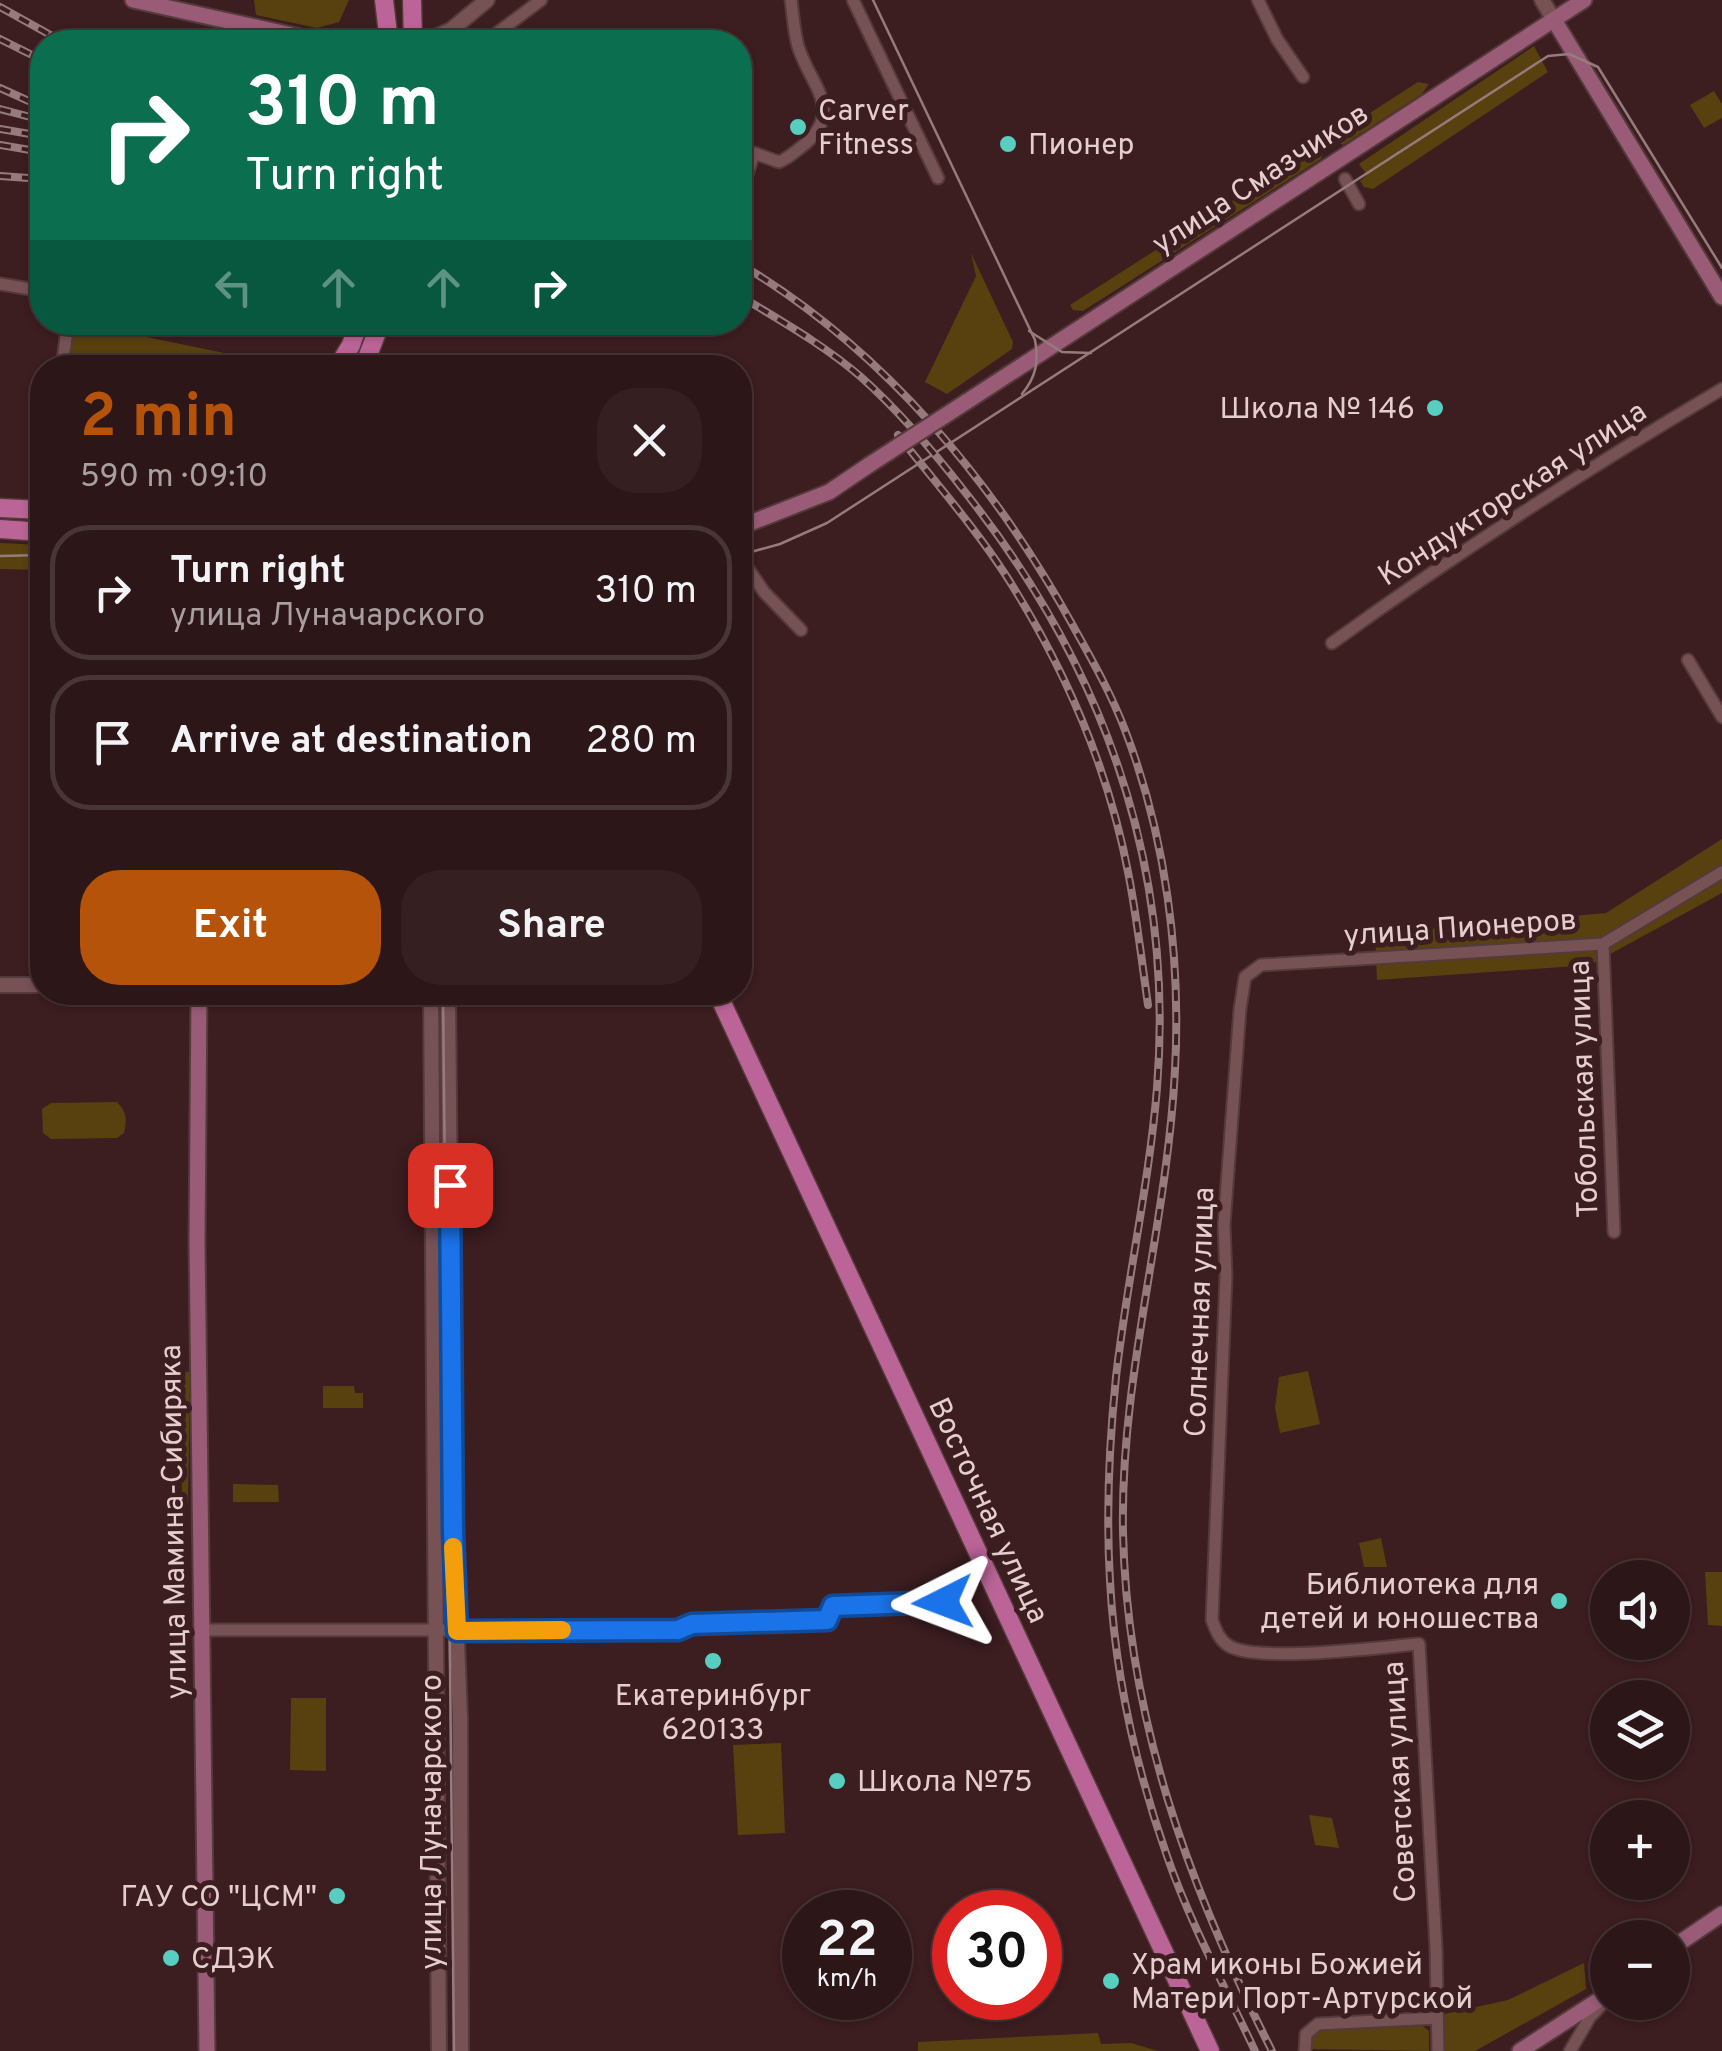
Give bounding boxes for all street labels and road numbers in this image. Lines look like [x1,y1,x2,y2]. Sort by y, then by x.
street label: улица Смазчиков [1146,96,1377,264]
street label: Кондукторская улица [1372,394,1655,596]
street label: улица Пионеров [1342,903,1578,956]
street label: Тобольская улица [1563,959,1608,1219]
street label: Солнечная улица [1179,1186,1224,1438]
street label: улица Мамина-Сибиряка [154,1344,197,1700]
street label: Восточная улица [918,1393,1055,1630]
street label: Советская улица [1377,1660,1426,1903]
street label: улица Луначарского [415,1674,452,1970]

